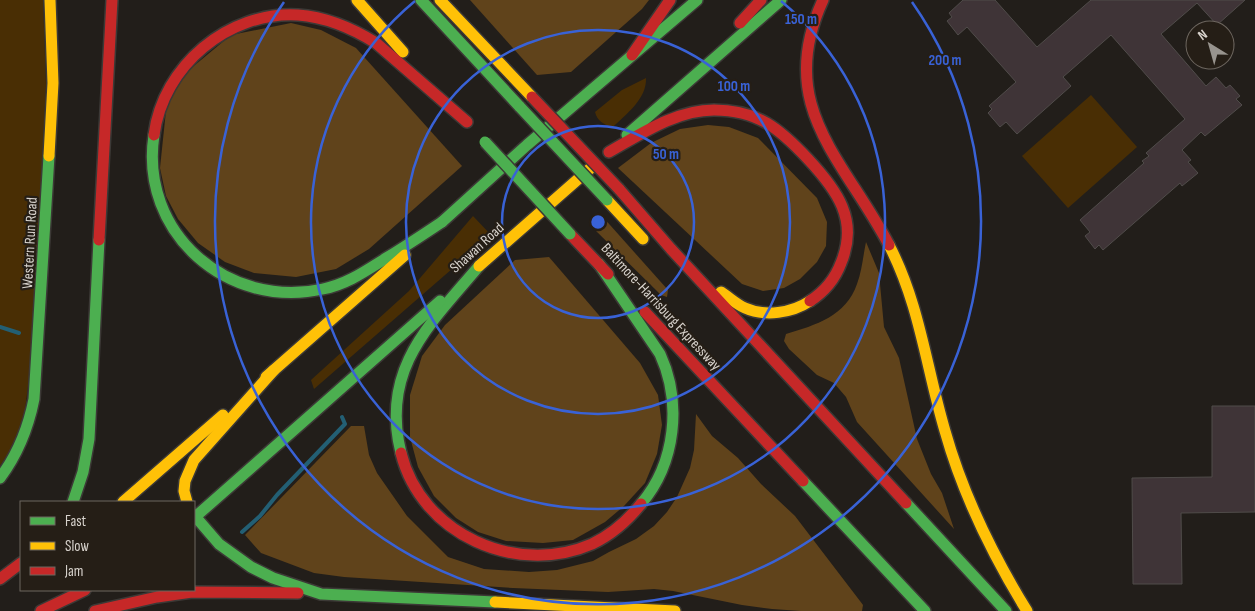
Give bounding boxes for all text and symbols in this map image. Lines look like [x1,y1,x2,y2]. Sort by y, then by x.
text: 150 m [785,10,817,29]
north arrow [1185,20,1235,70]
text: N [1194,26,1211,44]
text: 200 m [928,51,962,70]
text: 100 m [718,77,750,96]
text: 50 m [653,145,679,164]
street label: Western Run Road [18,197,42,289]
centre of rings [589,213,607,231]
street label: Shawan Road [446,219,508,277]
street label: Baltimore-Harrisburg Expressway [597,239,725,375]
legend [20,501,195,591]
text: Fast [65,512,87,531]
text: Slow [65,537,89,556]
text: Jam [64,562,83,581]

